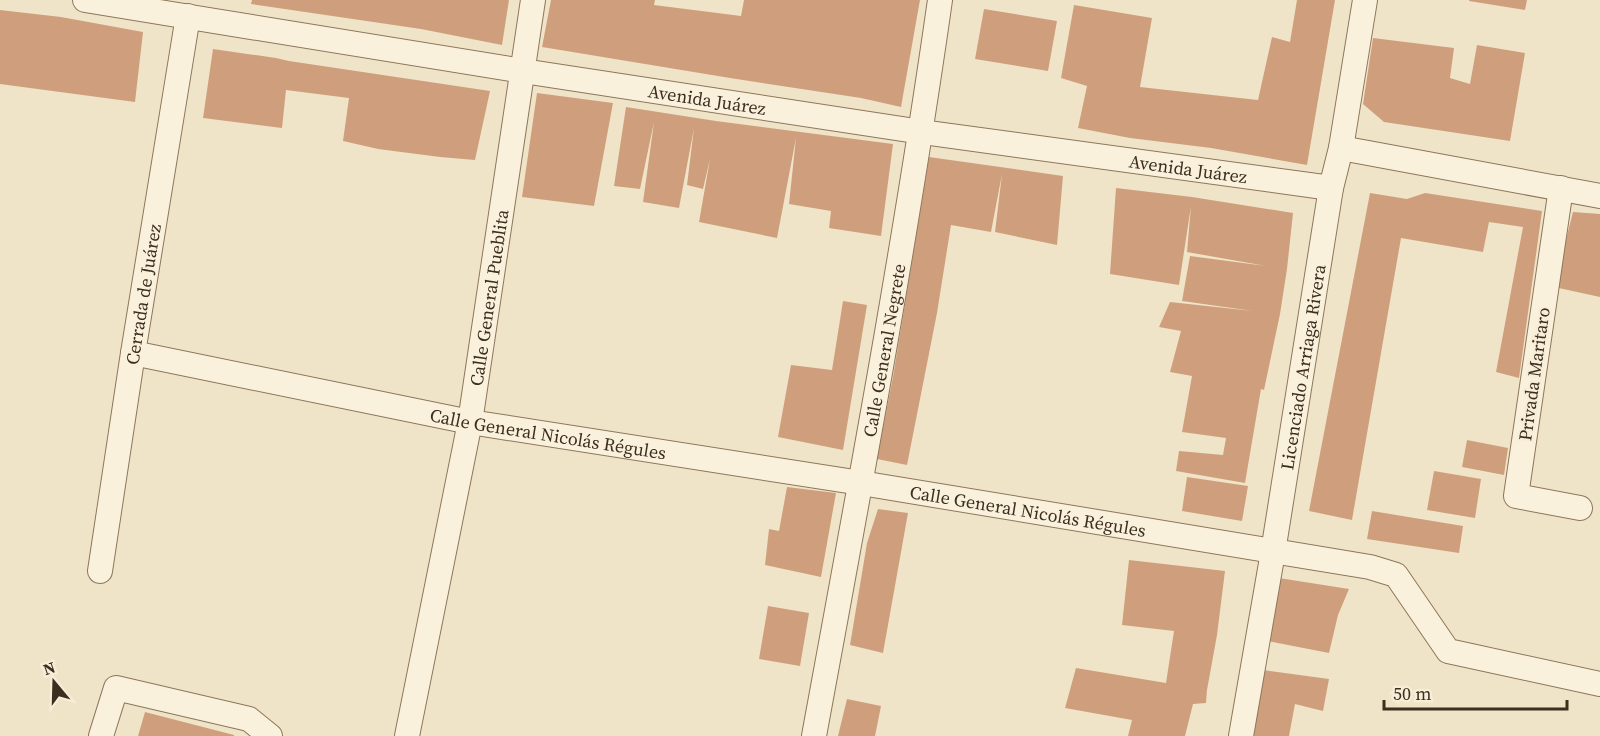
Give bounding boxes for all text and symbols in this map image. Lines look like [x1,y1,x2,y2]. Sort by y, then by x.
street label: Avenida Juárez [646,78,768,121]
street label: Avenida Juárez [1127,148,1249,189]
street label: Calle General Pueblita [463,207,514,388]
street label: Cerrada de Juárez [119,222,166,366]
street label: Calle General Negrete [856,262,911,439]
street label: Licenciado Arriaga Rivera [1274,262,1331,472]
street label: Privada Maritaro [1512,305,1556,442]
street label: Calle General Nicolás Régules [428,402,668,465]
street label: Calle General Nicolás Régules [908,479,1148,542]
north arrow [24,652,84,712]
text: N [40,655,59,680]
scale bar [1384,673,1567,711]
text: 50 m [1393,681,1431,706]

